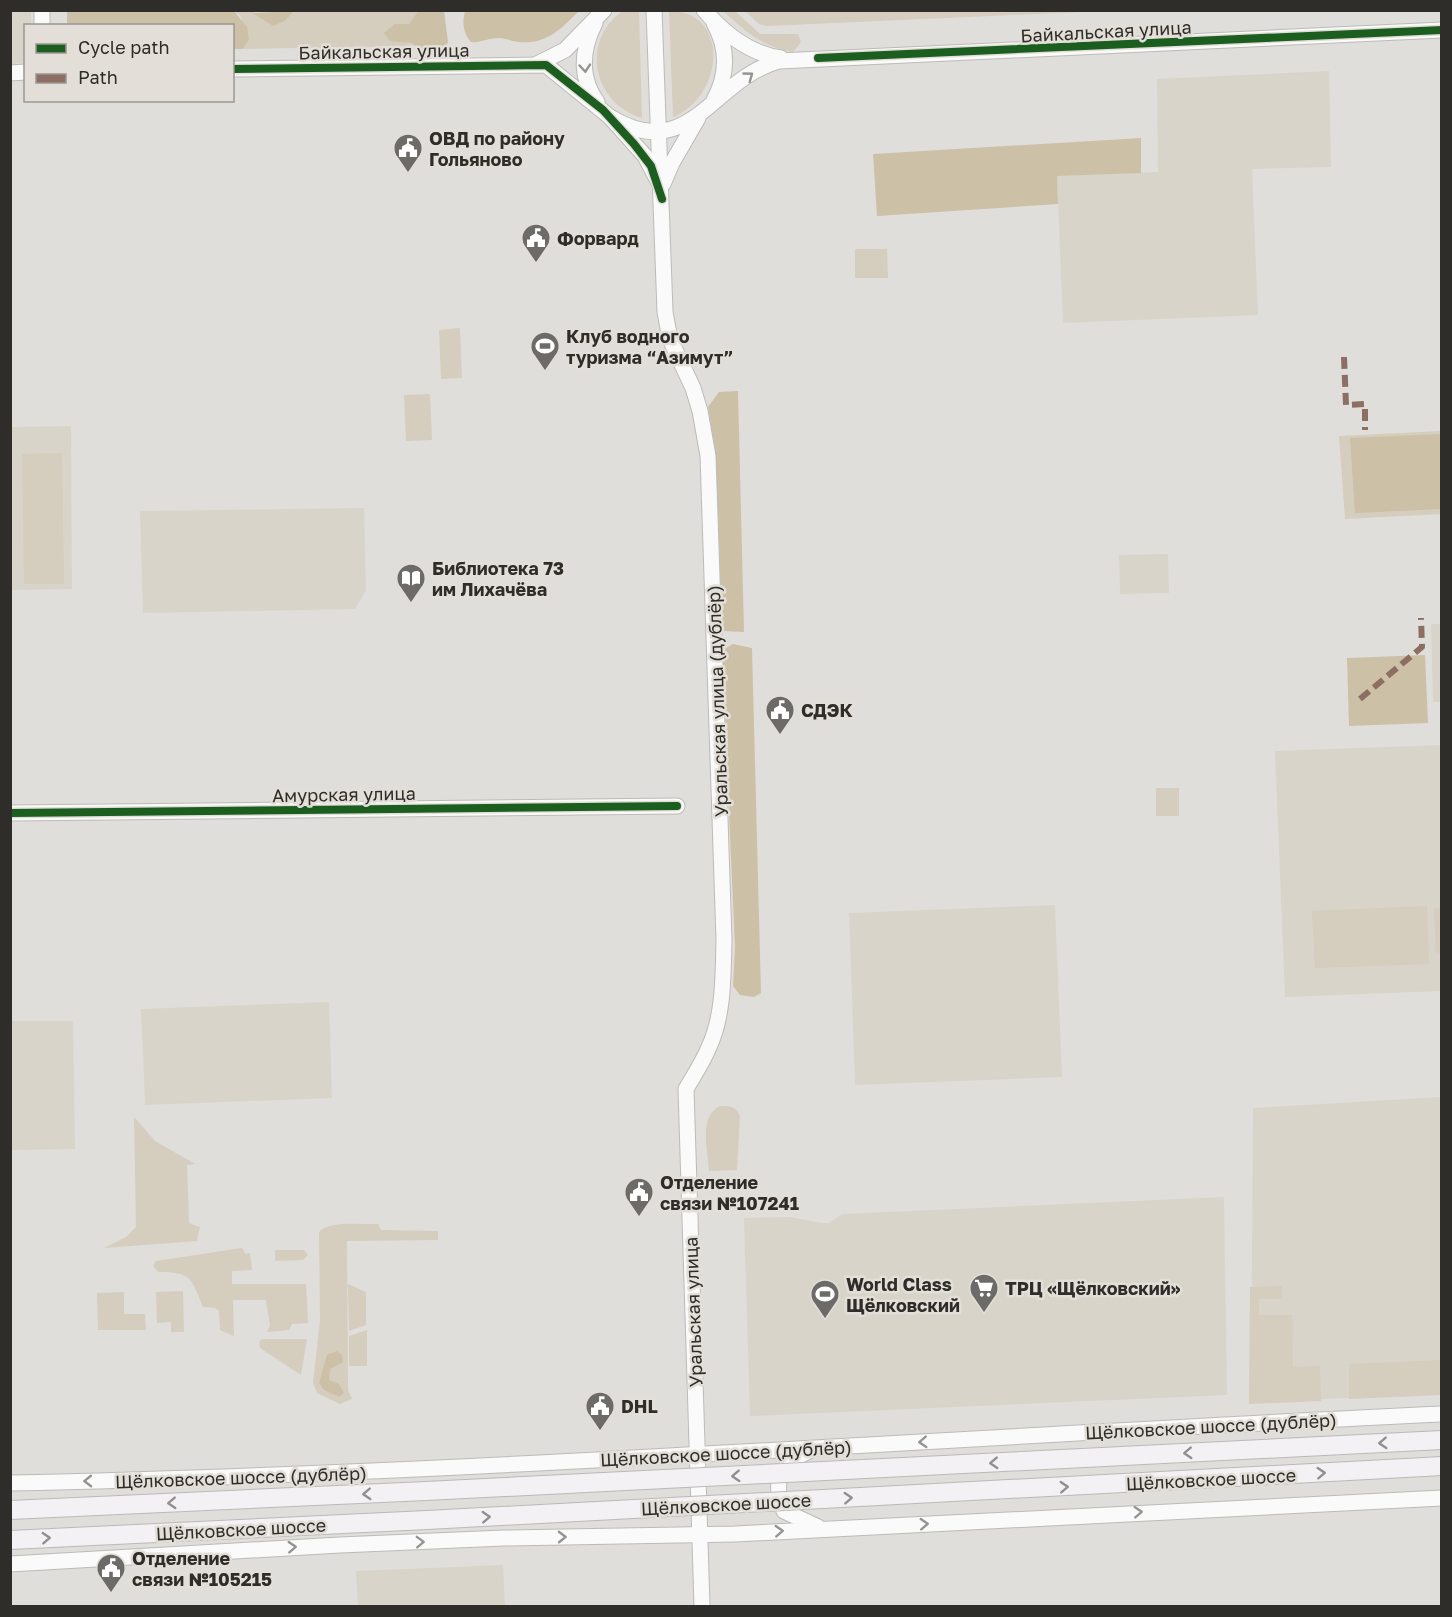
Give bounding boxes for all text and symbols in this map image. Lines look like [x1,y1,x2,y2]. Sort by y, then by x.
street label: Байкальская улица [1020,16,1192,46]
legend [24,24,234,102]
text: Cycle path [78,36,170,58]
street label: Байкальская улица [298,39,470,63]
one-way arrow [578,63,591,72]
text: Path [78,66,118,88]
one-way arrow [742,72,753,83]
place label: ОВД по району Гольяново [429,127,565,170]
public building icon: ОВД по району Гольяново [392,132,424,174]
public building icon: Форвард [520,222,552,264]
place label: Форвард [557,227,639,249]
place label: Клуб водного туризма “Азимут” [566,325,733,368]
sports icon: Клуб водного туризма “Азимут” [529,330,561,372]
place label: Библиотека 73 им Лихачёва [432,557,564,600]
library icon: Библиотека 73 им Лихачёва [395,562,427,604]
street label: Уральская улица (дублёр) [702,585,732,817]
public building icon: СДЭК [764,694,796,736]
place label: СДЭК [801,699,853,721]
street label: Амурская улица [272,782,416,806]
place label: Отделение связи №107241 [660,1171,799,1214]
public building icon: Отделение связи №107241 [623,1176,655,1218]
street label: Уральская улица [679,1236,707,1388]
supermarket icon: ТРЦ «Щёлковский» [968,1272,1000,1314]
place label: World Class Щёлковский [846,1273,960,1316]
place label: ТРЦ «Щёлковский» [1005,1277,1181,1299]
sports icon: World Class Щёлковский [809,1278,841,1320]
public building icon: DHL [584,1390,616,1432]
place label: DHL [621,1395,658,1417]
street label: Щёлковское шоссе (дублёр) [1085,1408,1337,1444]
street label: Щёлковское шоссе (дублёр) [600,1435,852,1471]
one-way arrow [918,1436,927,1449]
one-way arrow [1379,1437,1388,1450]
one-way arrow [1184,1447,1193,1460]
one-way arrow [989,1456,998,1469]
street label: Щёлковское шоссе (дублёр) [115,1462,367,1492]
street label: Щёлковское шоссе [1125,1464,1297,1494]
one-way arrow [1317,1466,1326,1479]
one-way arrow [731,1469,740,1482]
one-way arrow [84,1475,93,1487]
one-way arrow [1059,1480,1068,1493]
one-way arrow [363,1487,372,1500]
street label: Щёлковское шоссе [640,1489,812,1519]
one-way arrow [844,1492,853,1505]
one-way arrow [168,1496,177,1509]
one-way arrow [1134,1506,1143,1519]
one-way arrow [481,1511,490,1524]
street label: Щёлковское шоссе [155,1514,327,1544]
one-way arrow [919,1517,928,1530]
one-way arrow [775,1525,784,1538]
one-way arrow [558,1531,567,1543]
one-way arrow [41,1532,50,1545]
one-way arrow [415,1535,424,1548]
one-way arrow [288,1541,297,1554]
place label: Отделение связи №105215 [132,1547,272,1590]
public building icon: Отделение связи №105215 [95,1552,127,1594]

